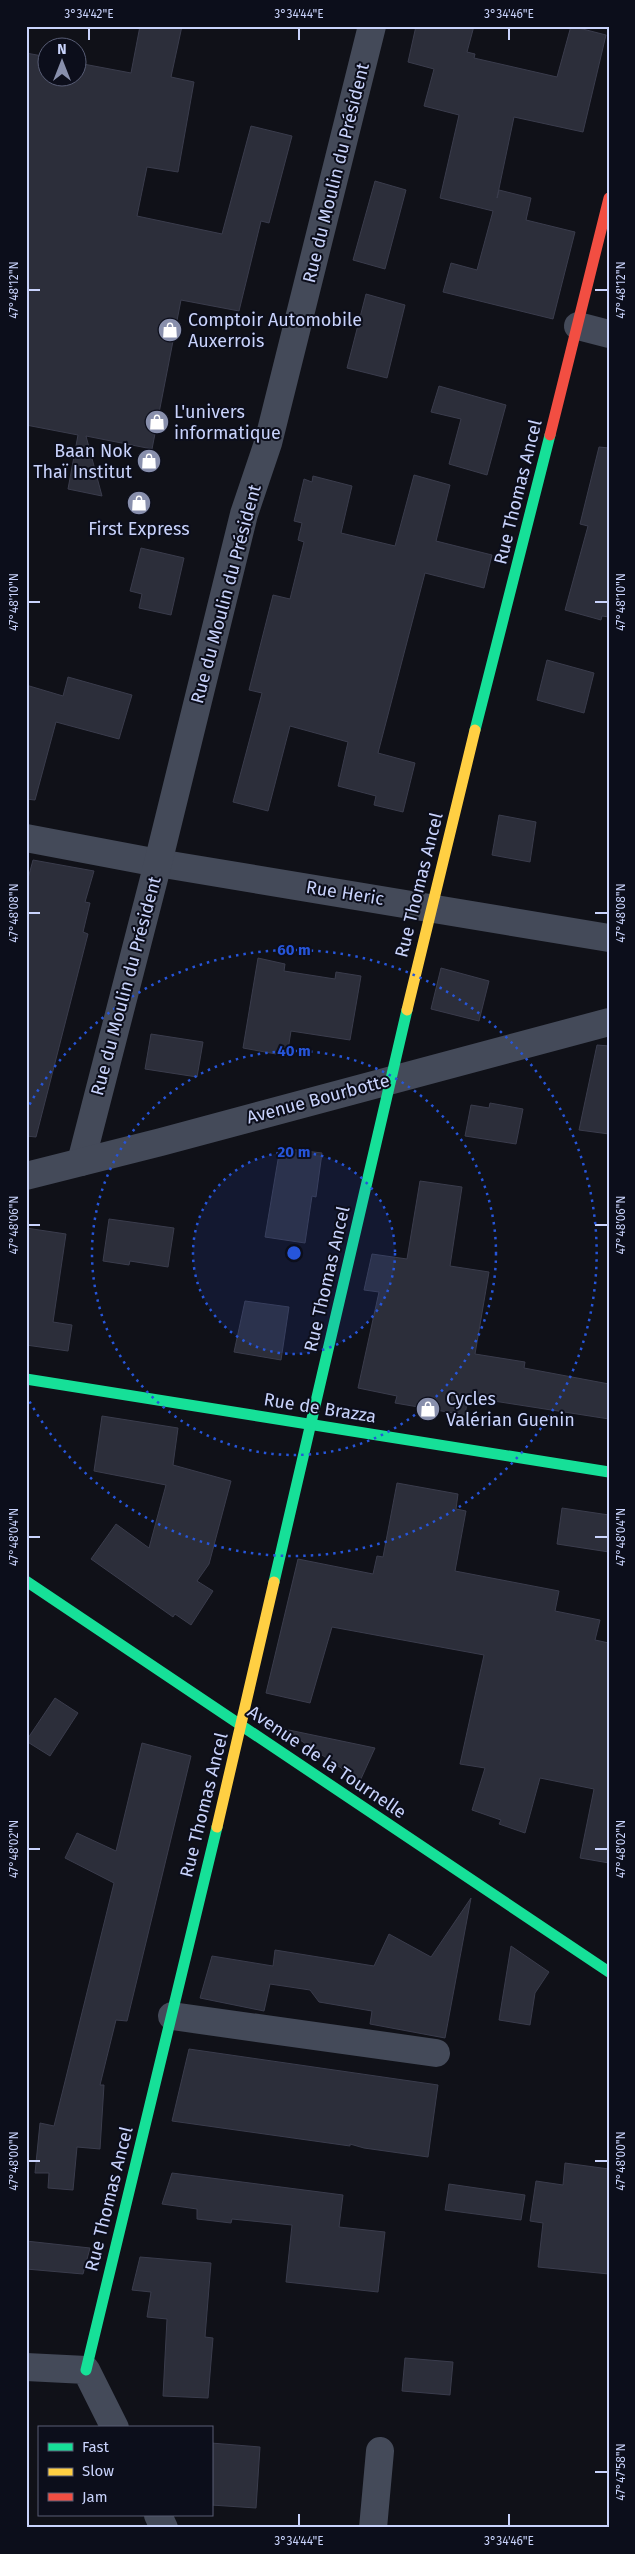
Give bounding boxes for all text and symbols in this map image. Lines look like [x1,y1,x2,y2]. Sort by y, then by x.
text: 3°34'42"E [64,7,114,21]
text: 3°34'44"E [274,7,324,21]
text: 3°34'46"E [484,7,534,21]
north arrow [38,38,88,88]
text: N [57,41,67,58]
street label: Rue du Moulin du Président [298,60,374,285]
text: 47°48'12"N [7,261,21,319]
text: 47°48'12"N [614,261,628,319]
place label: Comptoir Automobile Auxerrois [188,309,362,352]
shop icon: Comptoir Automobile Auxerrois [157,317,183,343]
place label: L'univers informatique [174,401,281,444]
shop icon: L'univers informatique [144,409,170,435]
street label: Rue Thomas Ancel [489,417,547,567]
place label: Baan Nok Thaï Institut [33,440,133,483]
shop icon: Baan Nok Thaï Institut [136,448,162,474]
street label: Rue du Moulin du Président [186,481,266,706]
shop icon: First Express [126,490,152,516]
place label: First Express [88,518,190,540]
text: 47°48'10"N [7,573,21,631]
text: 47°48'10"N [614,573,628,631]
street label: Rue Thomas Ancel [390,810,448,960]
street label: Rue du Moulin du Président [86,873,166,1098]
street label: Rue Heric [304,876,386,910]
text: 47°48'08"N [7,883,21,943]
text: 47°48'08"N [614,883,628,943]
text: 60 m [277,941,311,959]
text: 40 m [277,1042,311,1060]
street label: Avenue Bourbotte [244,1069,392,1129]
text: 20 m [278,1143,310,1161]
text: 47°48'06"N [7,1196,21,1254]
text: 47°48'06"N [614,1196,628,1254]
street label: Rue Thomas Ancel [300,1204,354,1354]
centre of rings [285,1244,303,1262]
street label: Rue de Brazza [262,1388,378,1428]
place label: Cycles Valérian Guenin [446,1388,575,1431]
shop icon: Cycles Valérian Guenin [415,1396,441,1422]
text: 47°48'04"N [7,1508,21,1566]
text: 47°48'04"N [614,1508,628,1566]
street label: Avenue de la Tournelle [244,1701,410,1823]
street label: Rue Thomas Ancel [175,1730,233,1880]
text: 47°48'02"N [7,1820,21,1878]
text: 47°48'02"N [614,1820,628,1878]
street label: Rue Thomas Ancel [80,2124,138,2274]
text: 47°48'00"N [7,2131,21,2191]
text: 47°48'00"N [614,2131,628,2191]
legend [38,2426,212,2516]
text: Fast [82,2438,109,2456]
text: 47°47'58"N [614,2443,628,2501]
text: Slow [82,2462,114,2480]
text: Jam [82,2488,108,2506]
text: 3°34'44"E [274,2534,324,2548]
text: 3°34'46"E [484,2534,534,2548]

